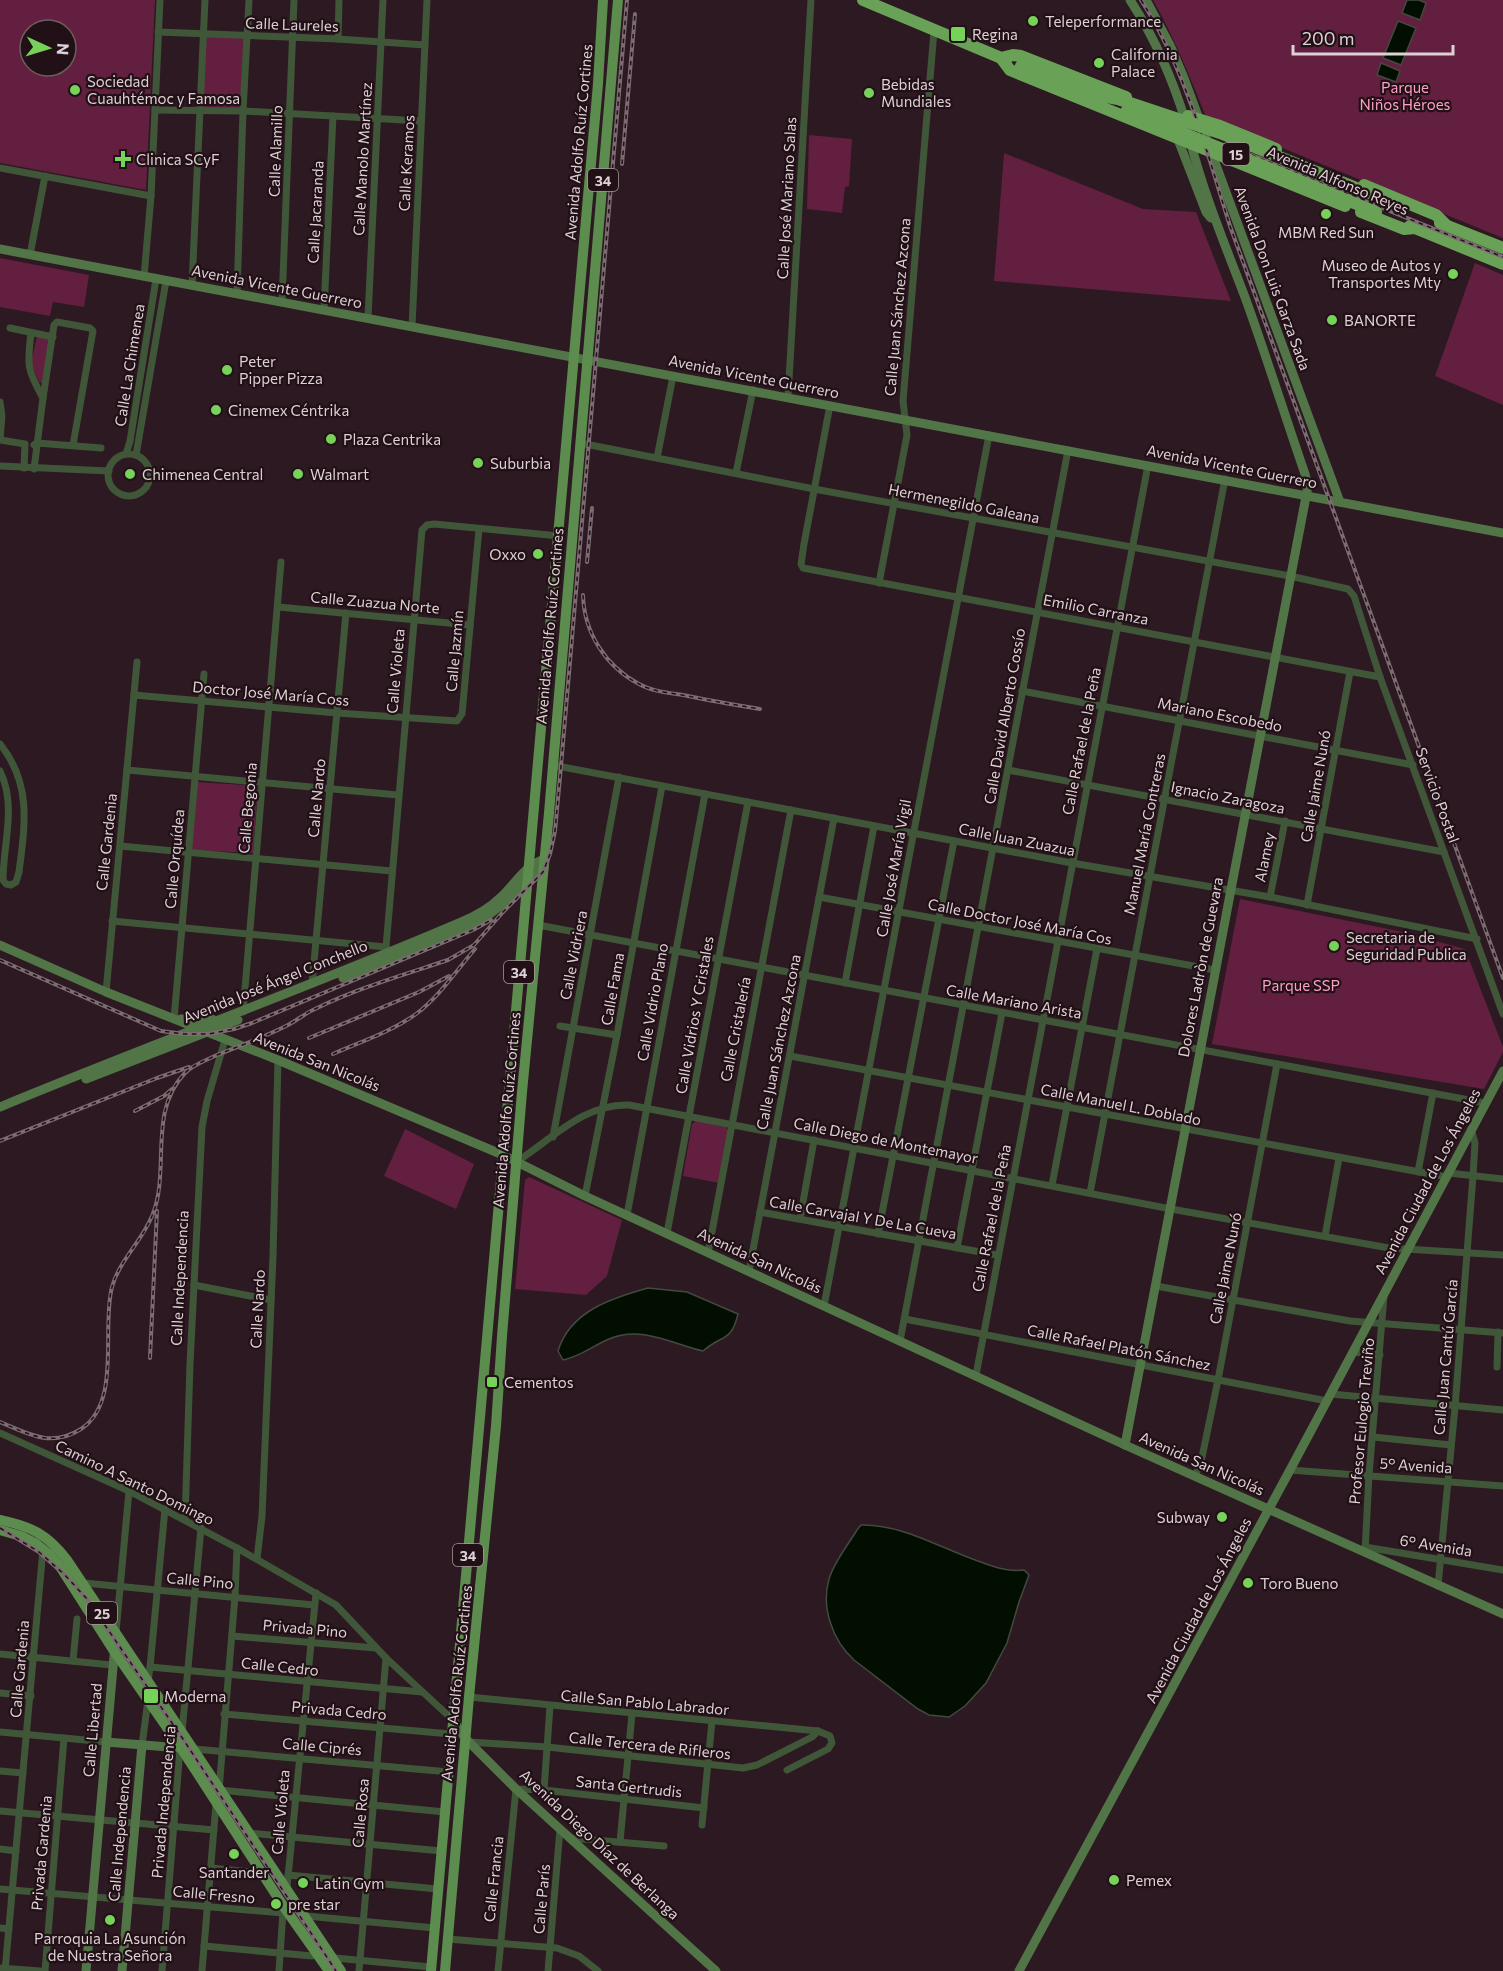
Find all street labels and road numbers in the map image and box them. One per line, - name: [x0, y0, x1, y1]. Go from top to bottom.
- street label: Calle Laureles: [245, 13, 339, 35]
- street label: Avenida Adolfo Ruíz Cortines: [560, 43, 596, 241]
- street label: Calle Manolo Martínez: [349, 82, 375, 236]
- street label: Calle Alamillo: [264, 105, 286, 197]
- street label: Calle Keramos: [394, 114, 418, 212]
- street label: Calle José Mariano Salas: [773, 116, 799, 280]
- street label: Avenida Alfonso Reyes: [1264, 142, 1412, 218]
- road number: 15: [1222, 143, 1250, 165]
- street label: Calle Jacaranda: [303, 160, 327, 264]
- road number: 34: [588, 169, 618, 191]
- street label: Avenida Don Luis Garza Sada: [1231, 183, 1315, 373]
- street label: Calle Juan Sánchez Azcona: [880, 217, 914, 397]
- street label: Avenida Vicente Guerrero: [190, 261, 364, 311]
- street label: Calle La Chimenea: [110, 302, 148, 428]
- street label: Avenida Vicente Guerrero: [667, 351, 841, 401]
- street label: Avenida Vicente Guerrero: [1145, 441, 1319, 491]
- street label: Hermenegildo Galeana: [887, 479, 1041, 527]
- street label: Avenida Adolfo Ruíz Cortines: [531, 527, 567, 725]
- street label: Calle Zuazua Norte: [310, 587, 440, 617]
- street label: Emilio Carranza: [1042, 590, 1150, 628]
- street label: Calle Jazmín: [441, 610, 467, 692]
- street label: Calle David Alberto Cossío: [980, 626, 1028, 806]
- street label: Calle Violeta: [382, 628, 408, 714]
- street label: Calle Rafael de la Peña: [1058, 666, 1104, 816]
- street label: Doctor José María Coss: [192, 677, 350, 709]
- street label: Mariano Escobedo: [1156, 693, 1284, 735]
- street label: Calle Jaime Nunó: [1296, 728, 1334, 844]
- street label: Servicio Postal: [1412, 745, 1464, 845]
- street label: Manuel María Contreras: [1119, 751, 1169, 916]
- street label: Calle Nardo: [304, 758, 328, 838]
- street label: Calle Begonia: [234, 762, 260, 854]
- street label: Ignacio Zaragoza: [1169, 777, 1287, 817]
- street label: Calle Gardenia: [92, 792, 120, 892]
- street label: Calle José María Vigil: [872, 798, 914, 938]
- street label: Calle Orquídea: [161, 808, 187, 910]
- street label: Calle Juan Zuazua: [957, 819, 1077, 859]
- street label: Alamey: [1250, 830, 1278, 884]
- street label: Dolores Ladròn de Guevara: [1174, 875, 1226, 1059]
- street label: Calle Doctor José María Cos: [926, 894, 1114, 948]
- street label: Calle Vidriera: [556, 909, 590, 1001]
- street label: Avenida José Ángel Conchello: [180, 935, 370, 1026]
- street label: Calle Vidrios Y Cristales: [671, 935, 717, 1095]
- street label: Calle Vidrio Plano: [633, 941, 671, 1062]
- street label: Calle Fama: [597, 951, 627, 1027]
- street label: Calle Juan Sánchez Azcona: [752, 953, 804, 1131]
- road number: 34: [504, 961, 534, 983]
- street label: Calle Cristalería: [716, 975, 754, 1083]
- street label: Calle Mariano Arista: [945, 980, 1083, 1022]
- street label: Avenida Adolfo Ruíz Cortines: [488, 1011, 524, 1209]
- street label: Avenida San Nicolás: [251, 1027, 383, 1095]
- street label: Calle Manuel L. Doblado: [1039, 1080, 1203, 1128]
- street label: Avenida Ciudad de Los Ángeles: [1369, 1085, 1484, 1277]
- street label: Calle Diego de Montemayor: [792, 1113, 980, 1167]
- street label: Calle Rafael de la Peña: [968, 1143, 1014, 1293]
- street label: Calle Carvajal Y De La Cueva: [768, 1192, 958, 1242]
- street label: Calle Independencia: [166, 1210, 192, 1346]
- street label: Calle Jaime Nunó: [1205, 1210, 1245, 1326]
- street label: Avenida San Nicolás: [695, 1223, 825, 1297]
- street label: Calle Nardo: [246, 1269, 268, 1349]
- street label: Calle Juan Cantú García: [1429, 1278, 1461, 1436]
- street label: Calle Rafael Platón Sánchez: [1026, 1320, 1212, 1374]
- street label: Profesor Eulogio Treviño: [1345, 1337, 1377, 1505]
- street label: Avenida San Nicolás: [1137, 1427, 1267, 1499]
- street label: Camino A Santo Domingo: [53, 1436, 217, 1528]
- street label: 5° Avenida: [1379, 1453, 1453, 1477]
- street label: Avenida Ciudad de Los Ángeles: [1140, 1514, 1255, 1706]
- street label: 6° Avenida: [1398, 1530, 1474, 1560]
- road number: 34: [453, 1544, 483, 1566]
- street label: Calle Pino: [166, 1568, 234, 1592]
- street label: Avenida Adolfo Ruíz Cortines: [437, 1584, 475, 1782]
- road number: 25: [87, 1602, 117, 1624]
- street label: Privada Pino: [262, 1615, 348, 1641]
- street label: Calle Gardenia: [6, 1619, 32, 1719]
- street label: Calle Cedro: [240, 1653, 320, 1679]
- street label: Calle Libertad: [79, 1682, 105, 1778]
- street label: Calle San Pablo Labrador: [560, 1686, 730, 1718]
- street label: Privada Cedro: [291, 1697, 387, 1723]
- street label: Privada Independencia: [147, 1725, 179, 1879]
- street label: Calle Tercera de Rifleros: [568, 1728, 732, 1762]
- street label: Calle Ciprés: [281, 1734, 363, 1758]
- street label: Avenida Diego Díaz de Berlanga: [516, 1765, 684, 1923]
- street label: Calle Independencia: [104, 1766, 134, 1902]
- street label: Calle Violeta: [267, 1769, 293, 1855]
- street label: Santa Gertrudis: [575, 1771, 683, 1801]
- street label: Calle Rosa: [348, 1778, 372, 1848]
- street label: Privada Gardenia: [27, 1795, 55, 1911]
- street label: Calle Francia: [480, 1835, 506, 1923]
- street label: Calle París: [529, 1863, 553, 1935]
- street label: Calle Fresno: [172, 1881, 256, 1907]

